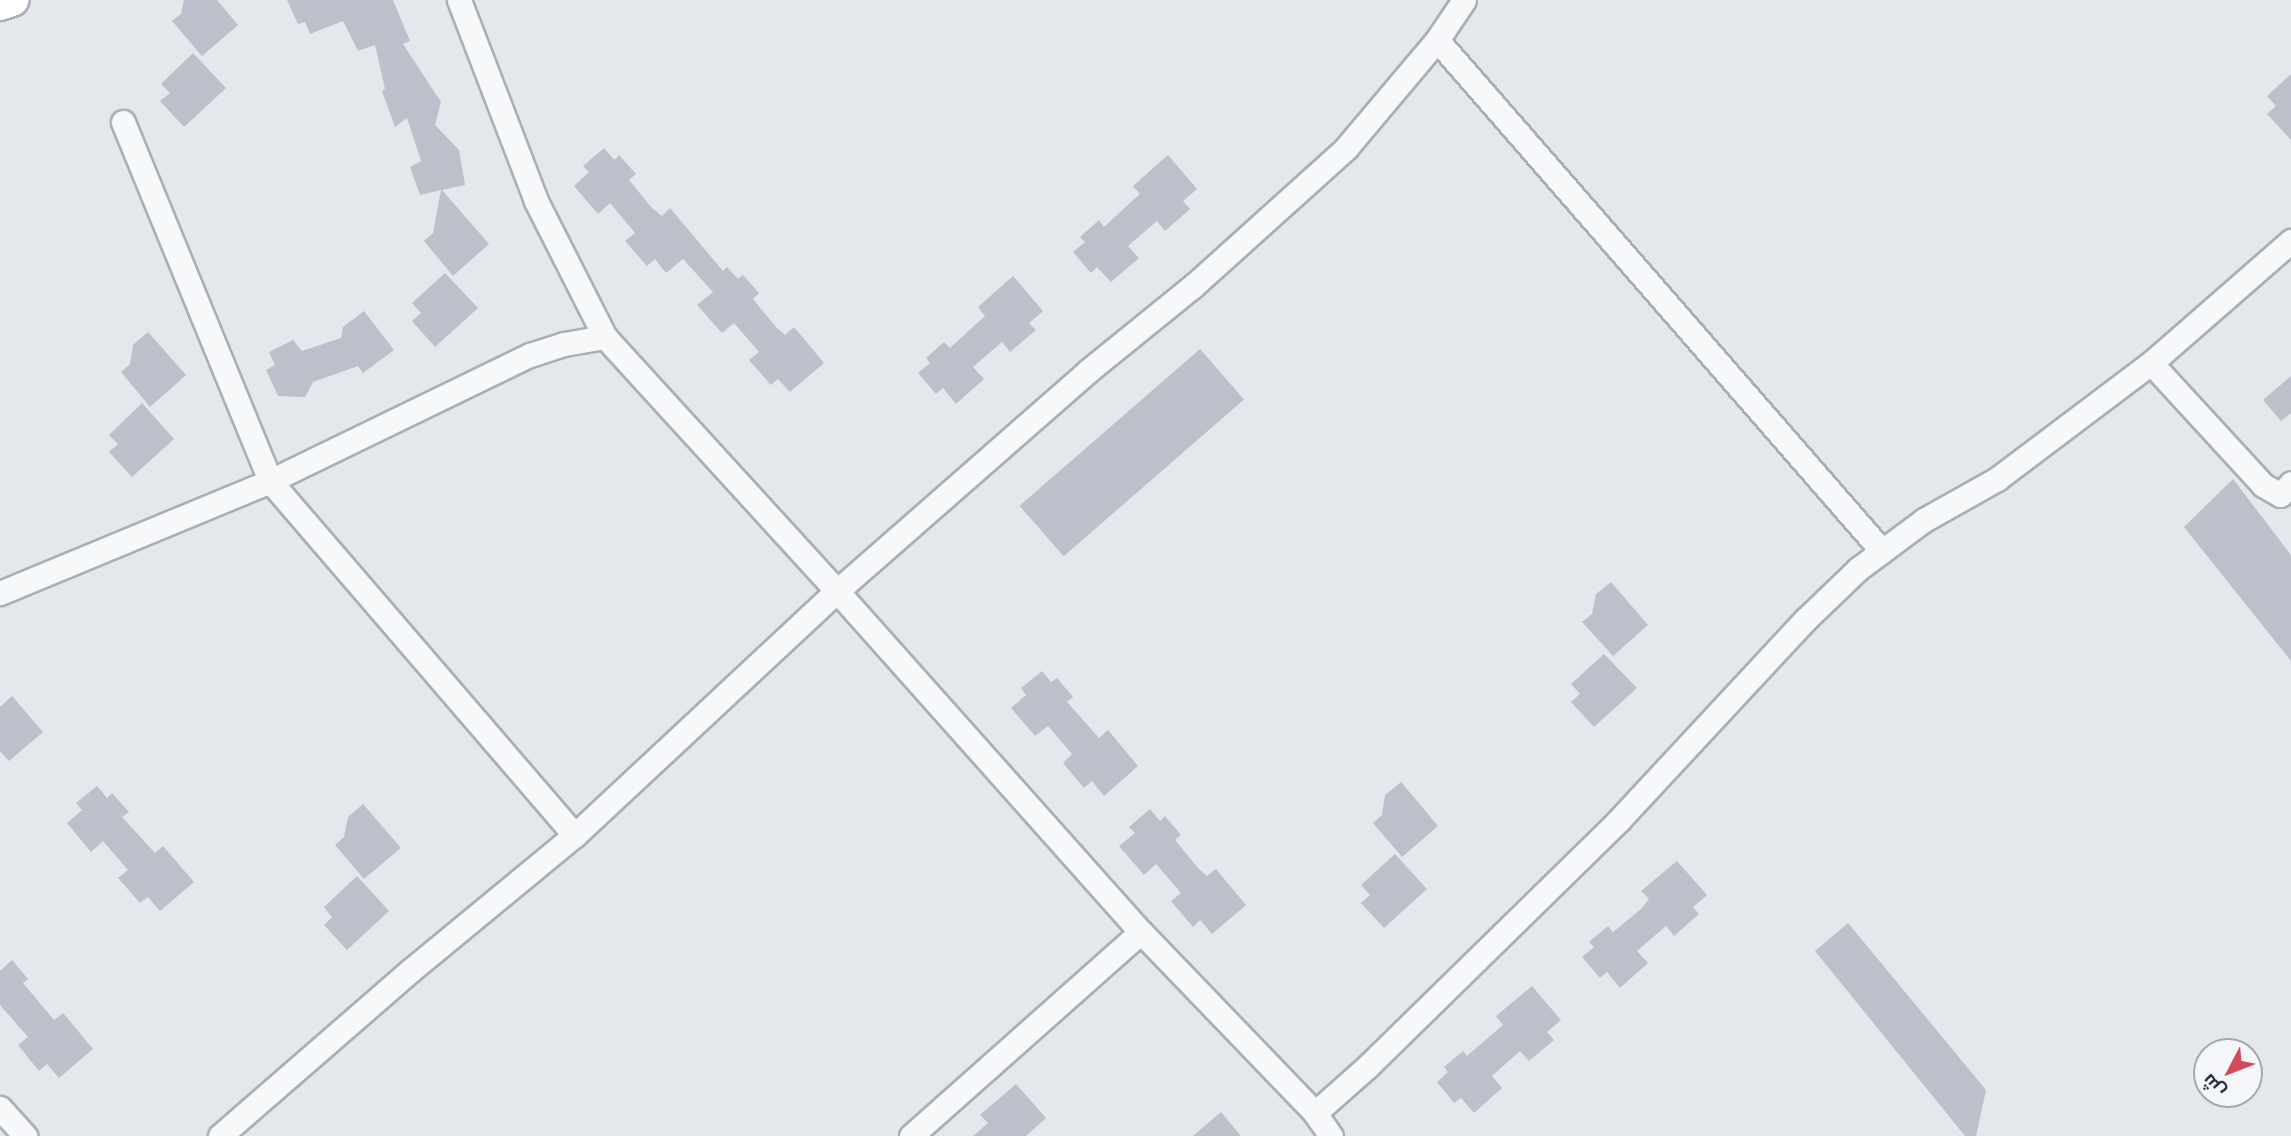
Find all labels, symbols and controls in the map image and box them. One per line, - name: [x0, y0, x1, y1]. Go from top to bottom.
- north arrow: [2193, 1038, 2263, 1108]
- text: ش: [2195, 1068, 2232, 1104]

